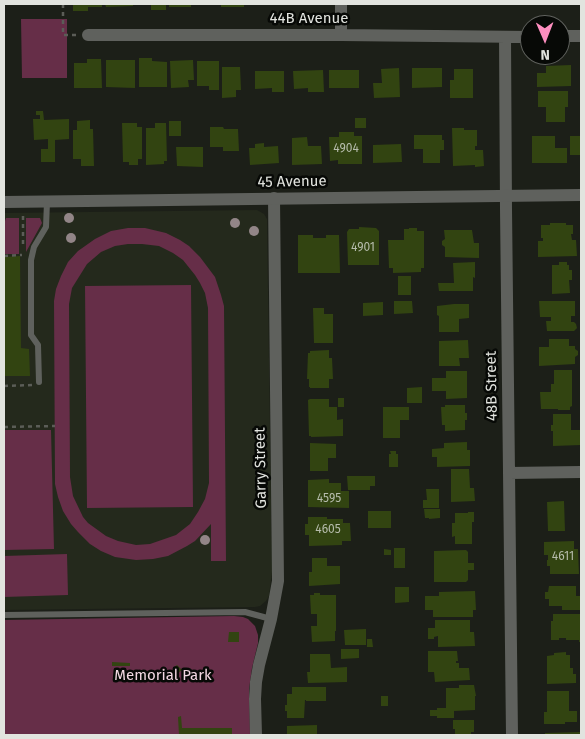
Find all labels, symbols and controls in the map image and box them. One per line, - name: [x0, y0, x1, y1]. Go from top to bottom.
- street label: 44B Avenue: [270, 10, 348, 28]
- north arrow: [520, 15, 570, 65]
- text: N: [540, 46, 550, 63]
- house number: 4904: [333, 142, 359, 156]
- street label: 45 Avenue: [257, 172, 327, 192]
- house number: 4901: [351, 241, 375, 255]
- street label: 48B Street: [482, 351, 502, 421]
- street label: Garry Street: [251, 427, 271, 509]
- house number: 4595: [317, 492, 341, 506]
- house number: 4605: [315, 523, 341, 537]
- house number: 4611: [552, 550, 574, 564]
- park label: Memorial Park: [114, 667, 212, 685]

